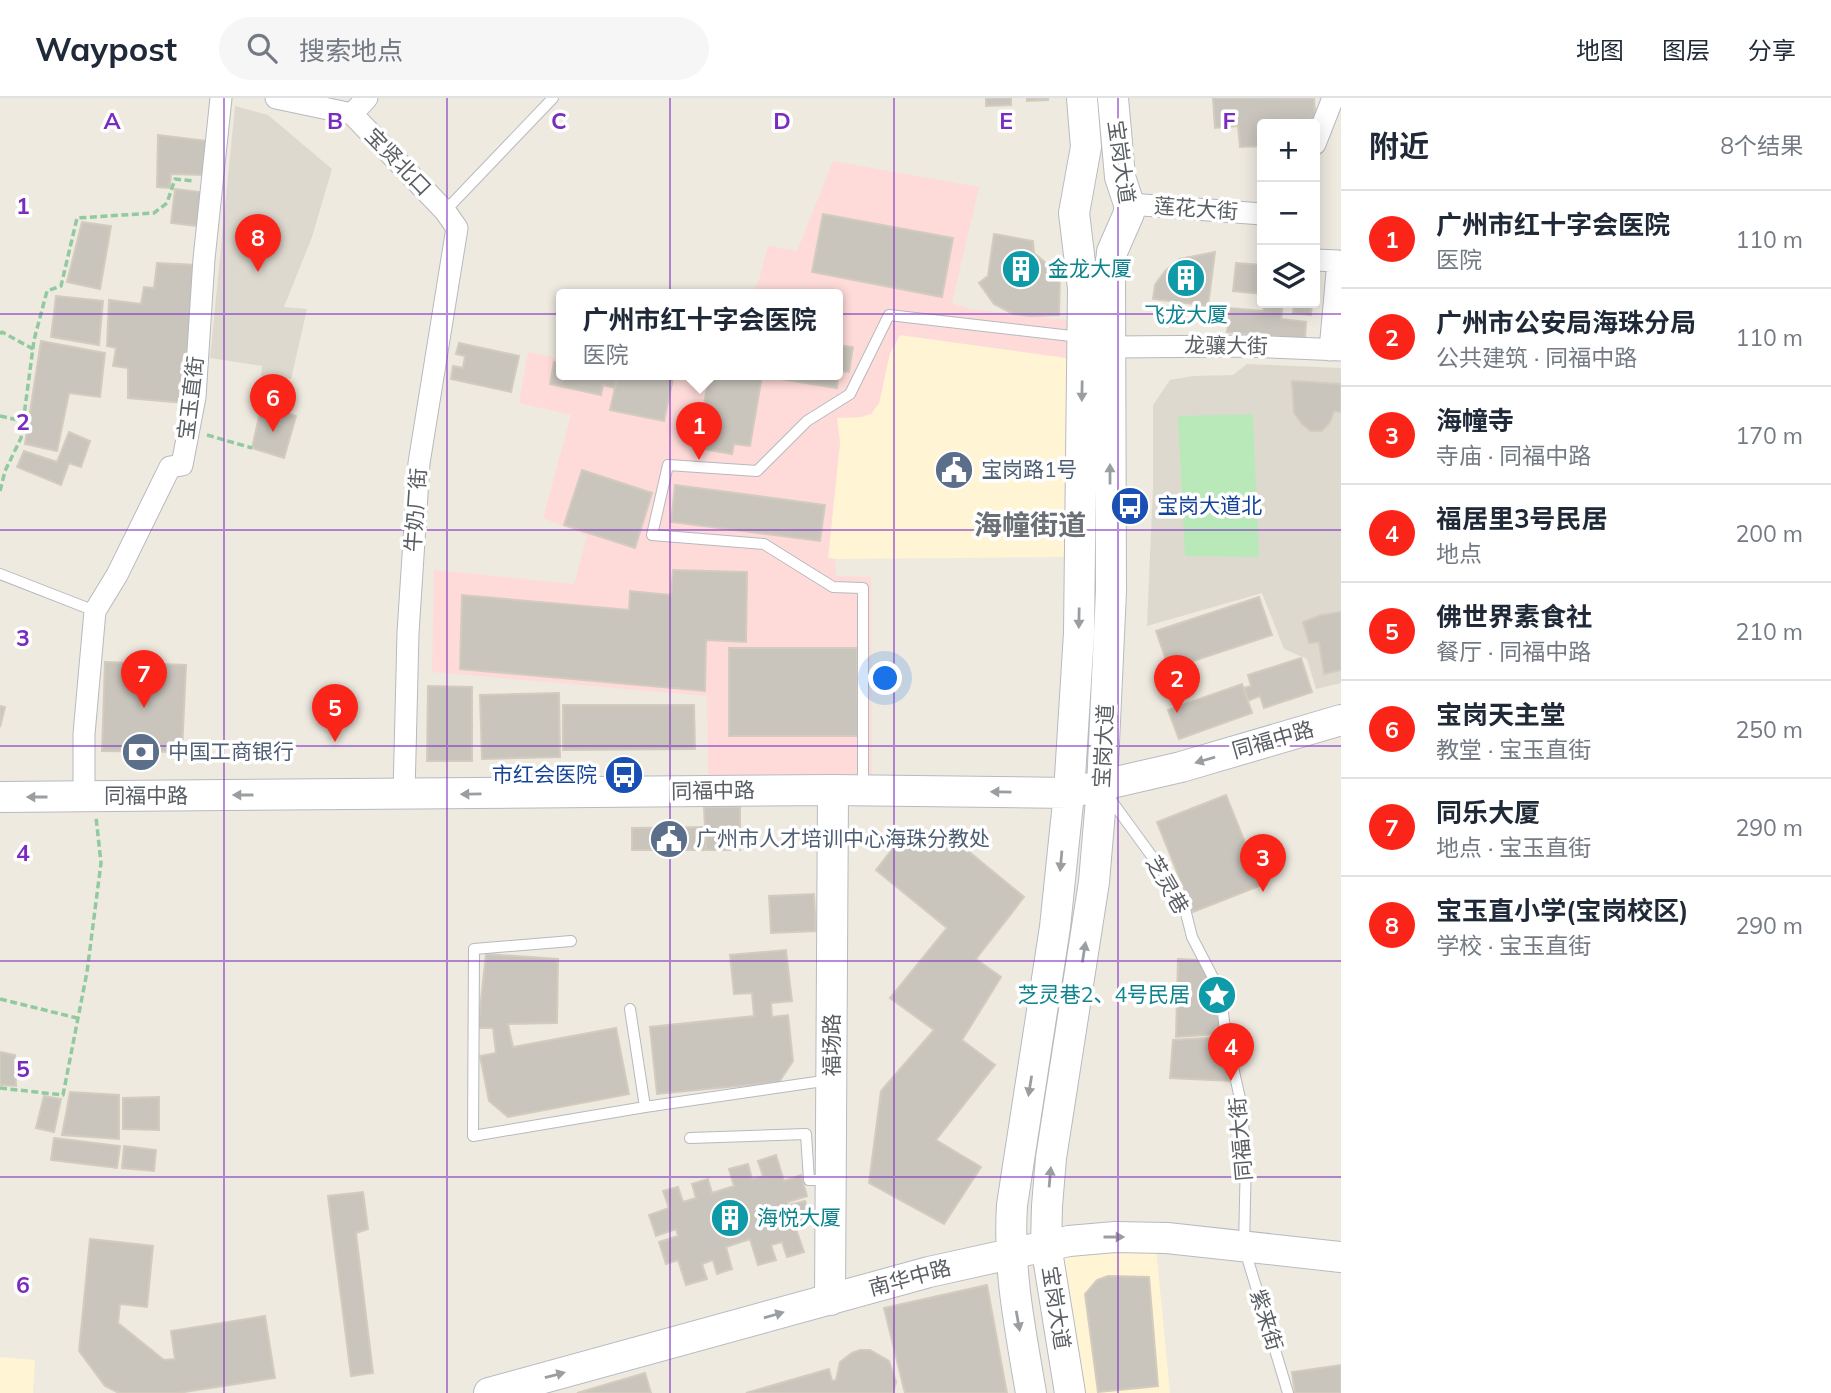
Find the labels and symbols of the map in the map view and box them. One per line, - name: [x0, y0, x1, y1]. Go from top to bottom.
- text: A: [103, 106, 121, 135]
- text: B: [327, 106, 343, 135]
- text: C: [551, 106, 567, 135]
- text: D: [773, 106, 791, 135]
- text: E: [999, 106, 1013, 135]
- text: F: [1222, 106, 1236, 135]
- street label: 宝岗大道: [1103, 118, 1141, 205]
- street label: 宝贤北口: [360, 122, 437, 201]
- text: 1: [16, 191, 30, 220]
- street label: 莲花大街: [1153, 192, 1239, 224]
- pin: 8: [235, 214, 281, 272]
- building icon: 金龙大厦: [1000, 248, 1042, 290]
- place label: 金龙大厦: [1048, 255, 1132, 281]
- building icon: 飞龙大厦: [1165, 257, 1207, 299]
- place label: 飞龙大厦: [1144, 301, 1228, 327]
- street label: 龙骧大街: [1184, 331, 1268, 359]
- street label: 宝玉直街: [172, 355, 208, 441]
- pin: 6: [250, 374, 296, 432]
- one-way arrow: [1077, 380, 1088, 402]
- pin: 1: [676, 402, 722, 460]
- text: 2: [16, 407, 30, 436]
- public building icon: 宝岗路1号: [933, 449, 975, 491]
- place label: 宝岗路1号: [981, 456, 1078, 482]
- one-way arrow: [1104, 463, 1116, 485]
- street label: 牛奶厂街: [399, 467, 431, 553]
- bus stop icon: 宝岗大道北: [1109, 485, 1151, 527]
- place label: 宝岗大道北: [1157, 492, 1262, 518]
- district label: 海幢街道: [974, 507, 1086, 542]
- one-way arrow: [1073, 607, 1085, 629]
- text: 3: [16, 623, 30, 652]
- pin: 7: [121, 650, 167, 708]
- pin: 2: [1154, 655, 1200, 713]
- your location: [868, 661, 902, 695]
- pin: 5: [312, 684, 358, 742]
- street label: 宝岗大道: [1088, 703, 1118, 789]
- street label: 同福中路: [1229, 715, 1317, 763]
- bank icon: 中国工商银行: [120, 731, 162, 773]
- place label: 中国工商银行: [168, 738, 294, 764]
- bus stop icon: 市红会医院: [603, 754, 645, 796]
- one-way arrow: [1194, 755, 1215, 765]
- place label: 市红会医院: [492, 761, 597, 787]
- street label: 同福中路: [671, 776, 755, 804]
- street label: 同福中路: [104, 782, 188, 808]
- one-way arrow: [990, 786, 1012, 798]
- one-way arrow: [460, 788, 482, 800]
- one-way arrow: [232, 789, 254, 801]
- one-way arrow: [26, 791, 48, 802]
- public building icon: 广州市人才培训中心海珠分教处: [648, 818, 690, 860]
- place label: 广州市人才培训中心海珠分教处: [696, 825, 990, 851]
- pin: 3: [1240, 834, 1286, 892]
- text: 4: [16, 838, 30, 867]
- one-way arrow: [1056, 850, 1067, 872]
- street label: 芝灵巷: [1141, 851, 1195, 918]
- one-way arrow: [1079, 941, 1090, 963]
- place icon: 芝灵巷2、4号民居: [1196, 974, 1238, 1016]
- place label: 芝灵巷2、4号民居: [1018, 981, 1190, 1007]
- street label: 福场路: [818, 1014, 844, 1077]
- pin: 4: [1208, 1023, 1254, 1081]
- text: 5: [16, 1054, 30, 1083]
- one-way arrow: [1024, 1076, 1035, 1098]
- street label: 同福大街: [1223, 1096, 1257, 1182]
- one-way arrow: [1045, 1166, 1056, 1188]
- building icon: 海悦大厦: [709, 1197, 751, 1239]
- place label: 海悦大厦: [757, 1204, 841, 1230]
- one-way arrow: [1103, 1231, 1125, 1243]
- street label: 南华中路: [866, 1254, 954, 1300]
- street label: 宝岗大道: [1038, 1264, 1076, 1351]
- text: 6: [16, 1270, 30, 1299]
- street label: 紫来街: [1245, 1286, 1289, 1354]
- one-way arrow: [763, 1309, 785, 1320]
- one-way arrow: [1013, 1310, 1024, 1332]
- one-way arrow: [545, 1370, 566, 1380]

